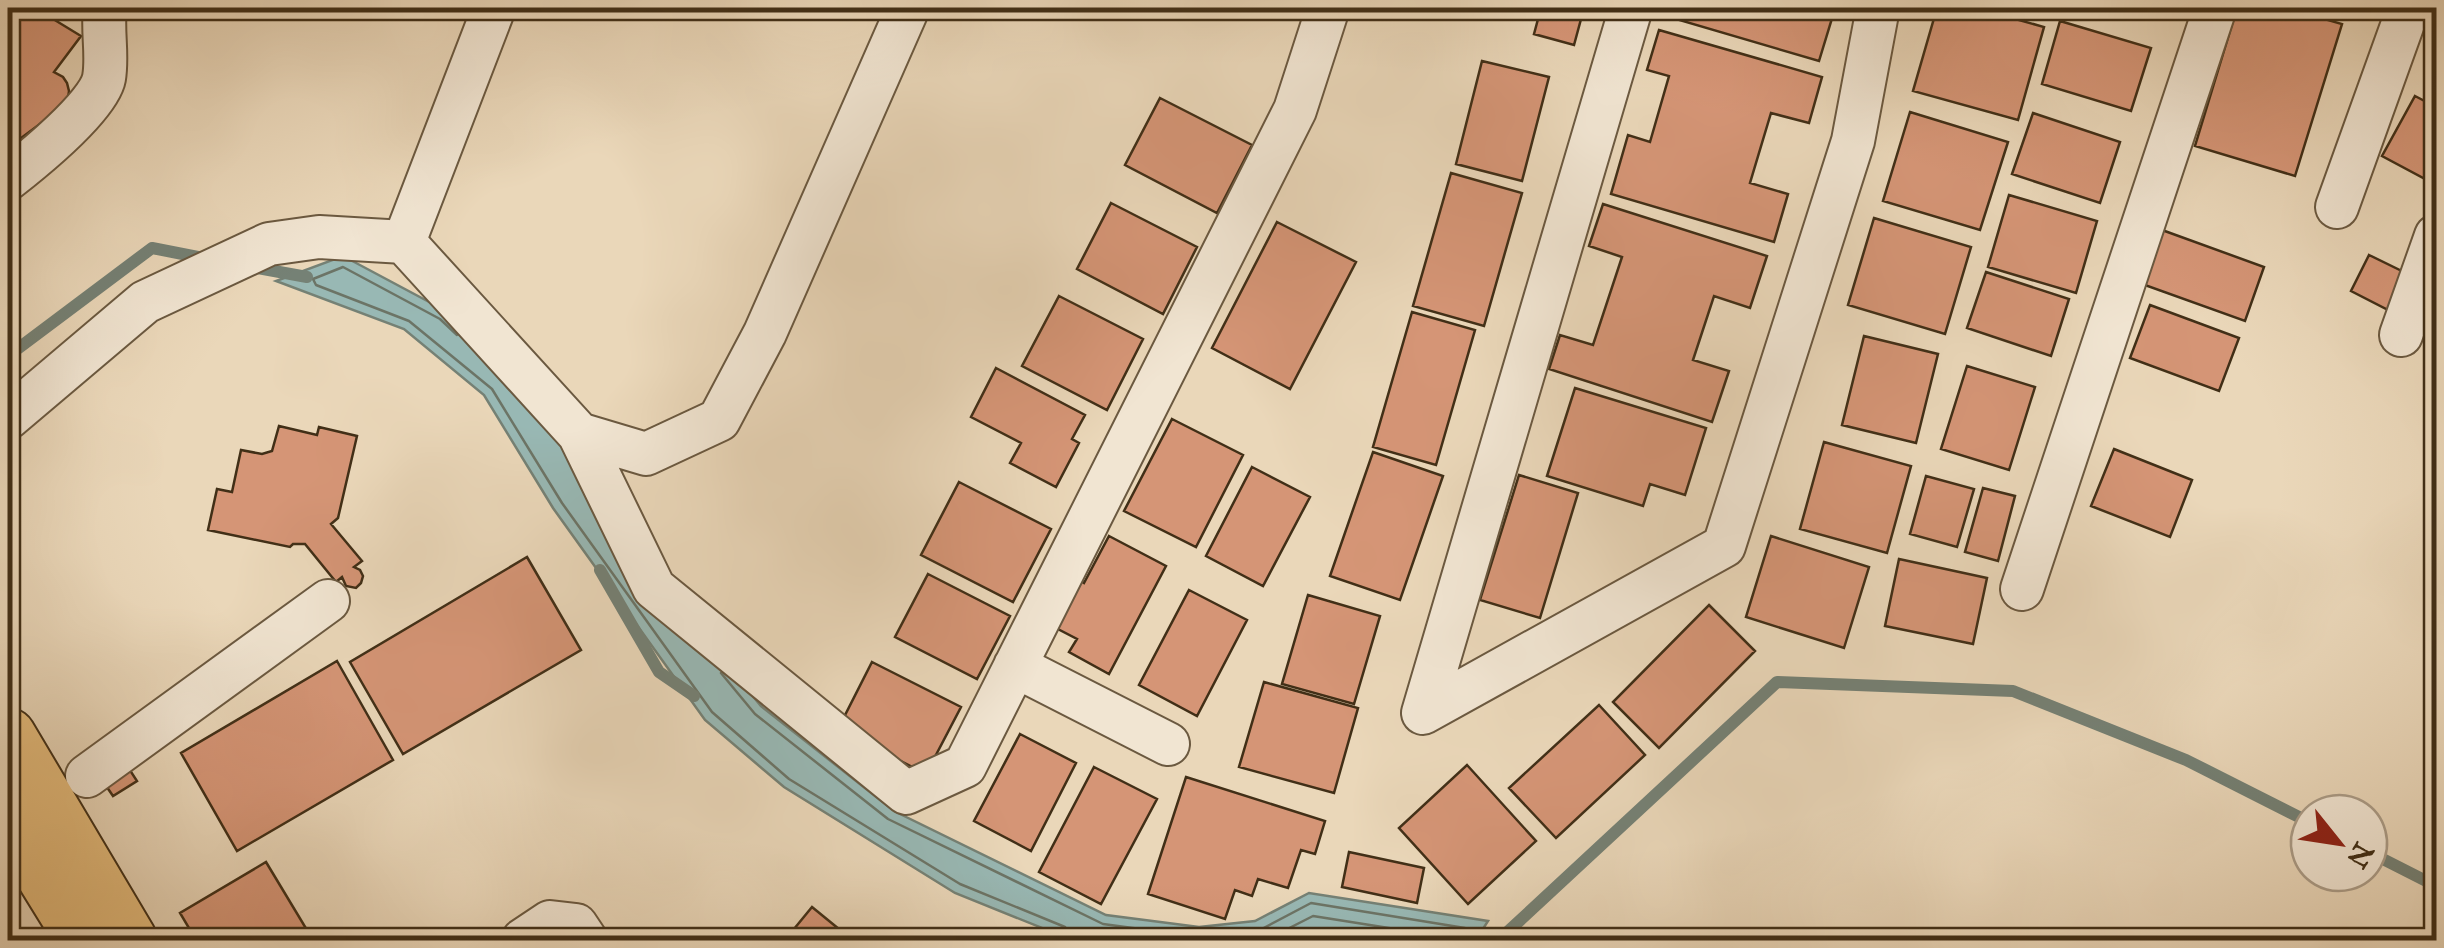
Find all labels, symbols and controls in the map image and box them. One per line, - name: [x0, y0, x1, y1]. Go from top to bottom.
- north arrow: [2289, 793, 2389, 893]
- text: N: [2339, 836, 2381, 875]

